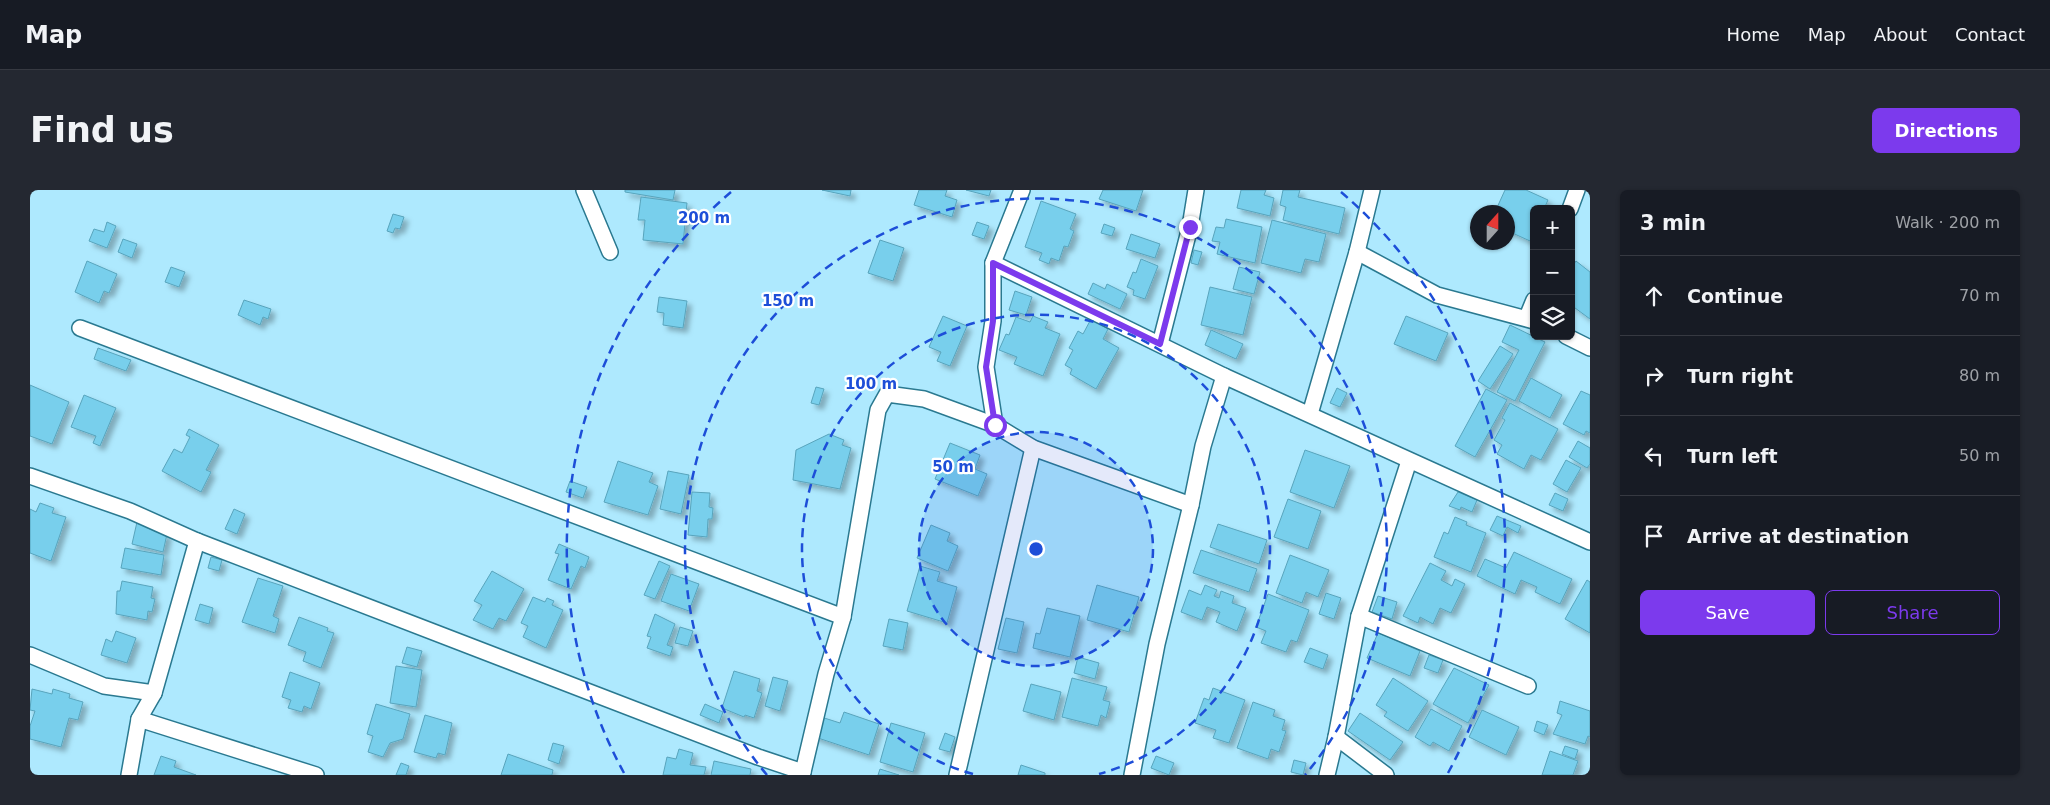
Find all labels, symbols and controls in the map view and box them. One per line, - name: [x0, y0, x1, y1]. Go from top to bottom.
- text: Map: [25, 21, 82, 49]
- text: Home: [1727, 24, 1780, 45]
- text: Map: [1808, 24, 1846, 45]
- text: About: [1874, 24, 1927, 45]
- text: Contact: [1955, 24, 2025, 45]
- button: Directions: [1872, 108, 2020, 153]
- text: Find us: [30, 110, 174, 150]
- north arrow: [1470, 205, 1515, 250]
- map controls: [1530, 205, 1575, 340]
- button: +: [1530, 205, 1575, 250]
- text: 200 m: [678, 209, 730, 227]
- text: 3 min: [1640, 211, 1706, 235]
- text: Walk · 200 m: [1895, 213, 2000, 232]
- route end: [1179, 216, 1202, 239]
- button: −: [1530, 250, 1575, 295]
- icon: ahead: [1640, 282, 1668, 310]
- text: Continue: [1687, 285, 1783, 307]
- text: 70 m: [1959, 286, 2000, 305]
- text: 150 m: [762, 292, 814, 310]
- button: layers: [1530, 295, 1575, 340]
- icon: right: [1640, 362, 1668, 390]
- text: Turn right: [1687, 365, 1793, 387]
- text: 80 m: [1959, 366, 2000, 385]
- text: 100 m: [845, 375, 897, 393]
- route start: [984, 414, 1007, 437]
- icon: left: [1640, 442, 1668, 470]
- text: Turn left: [1687, 445, 1778, 467]
- text: 50 m: [1959, 446, 2000, 465]
- text: 50 m: [932, 458, 974, 476]
- icon: arrive: [1640, 522, 1668, 550]
- text: Arrive at destination: [1687, 525, 1909, 547]
- centre of rings: [1027, 540, 1045, 558]
- button: Save: [1640, 590, 1815, 635]
- button: Share: [1825, 590, 2000, 635]

